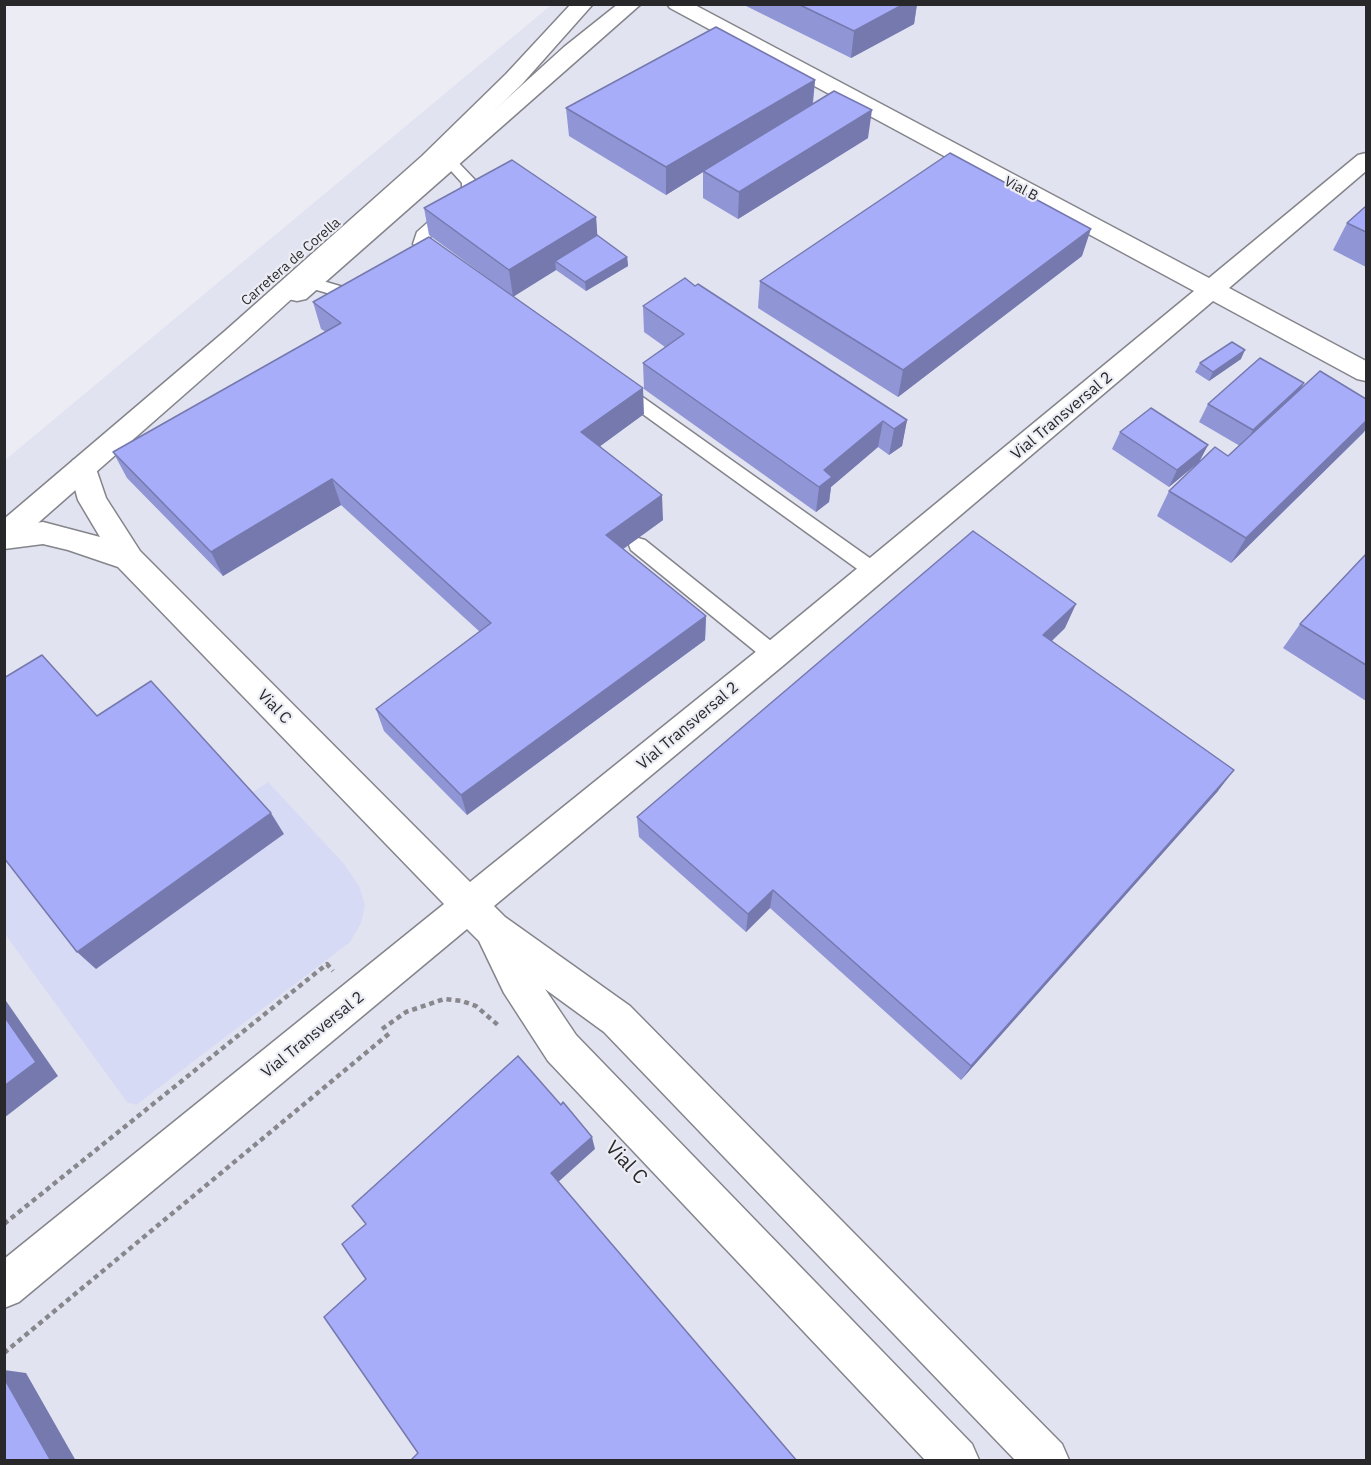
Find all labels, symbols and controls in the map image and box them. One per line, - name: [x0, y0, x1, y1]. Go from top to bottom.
- street label: Vial B: [1001, 173, 1041, 205]
- street label: Carretera de Corella: [238, 214, 344, 310]
- street label: Vial Transversal 2: [1007, 368, 1117, 464]
- street label: Vial Transversal 2: [633, 678, 743, 774]
- street label: Vial C: [253, 686, 295, 728]
- street label: Vial Transversal 2: [258, 988, 368, 1082]
- street label: Vial C: [600, 1136, 652, 1190]

